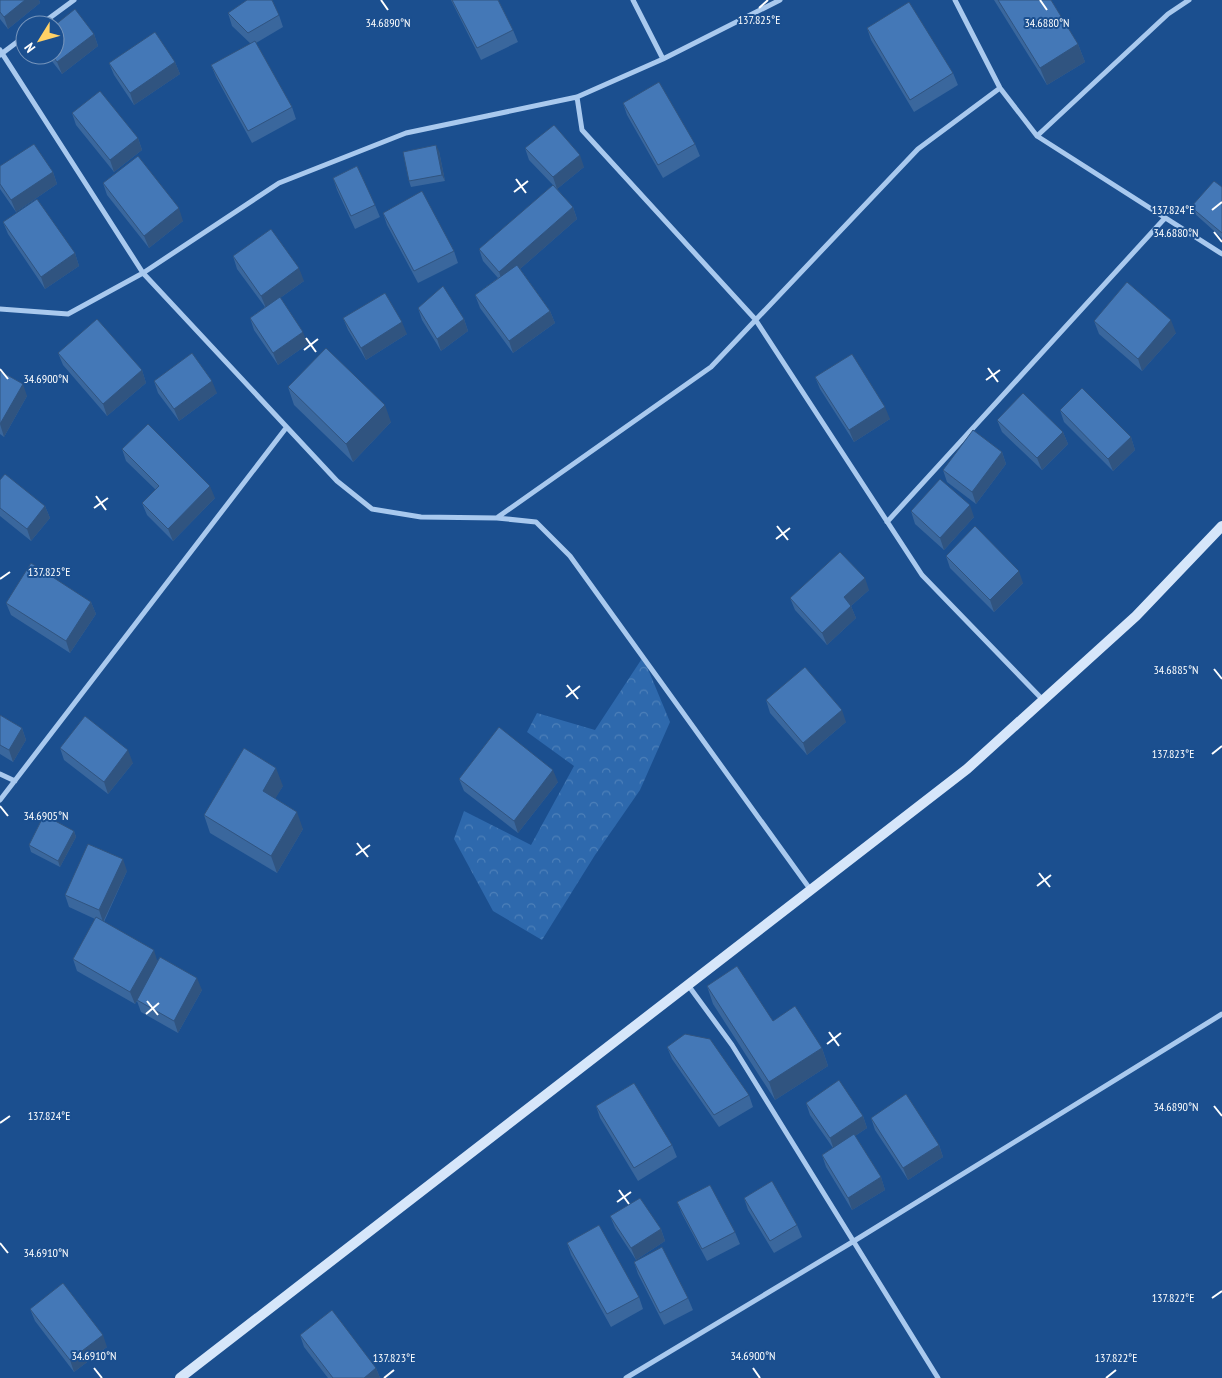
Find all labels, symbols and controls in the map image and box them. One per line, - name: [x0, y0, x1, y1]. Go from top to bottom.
- text: 137.825°E: [738, 12, 780, 27]
- north arrow: [15, 15, 65, 65]
- text: 34.6890°N: [365, 15, 411, 30]
- text: 34.6880°N: [1024, 15, 1070, 30]
- text: N: [20, 39, 39, 56]
- text: 137.824°E: [1152, 202, 1194, 217]
- text: 34.6880°N: [1153, 225, 1199, 240]
- text: 34.6900°N: [23, 371, 69, 386]
- text: 137.825°E: [28, 564, 70, 579]
- text: 34.6885°N: [1153, 662, 1199, 677]
- text: 137.823°E: [1152, 746, 1194, 761]
- text: 34.6905°N: [23, 808, 69, 823]
- text: 34.6890°N: [1153, 1099, 1199, 1114]
- text: 137.824°E: [28, 1108, 70, 1123]
- text: 34.6910°N: [23, 1245, 69, 1260]
- text: 137.822°E: [1152, 1290, 1194, 1305]
- text: 34.6910°N: [71, 1348, 117, 1363]
- text: 34.6900°N: [730, 1348, 776, 1363]
- text: 137.823°E: [373, 1350, 415, 1365]
- text: 137.822°E: [1095, 1350, 1137, 1365]

